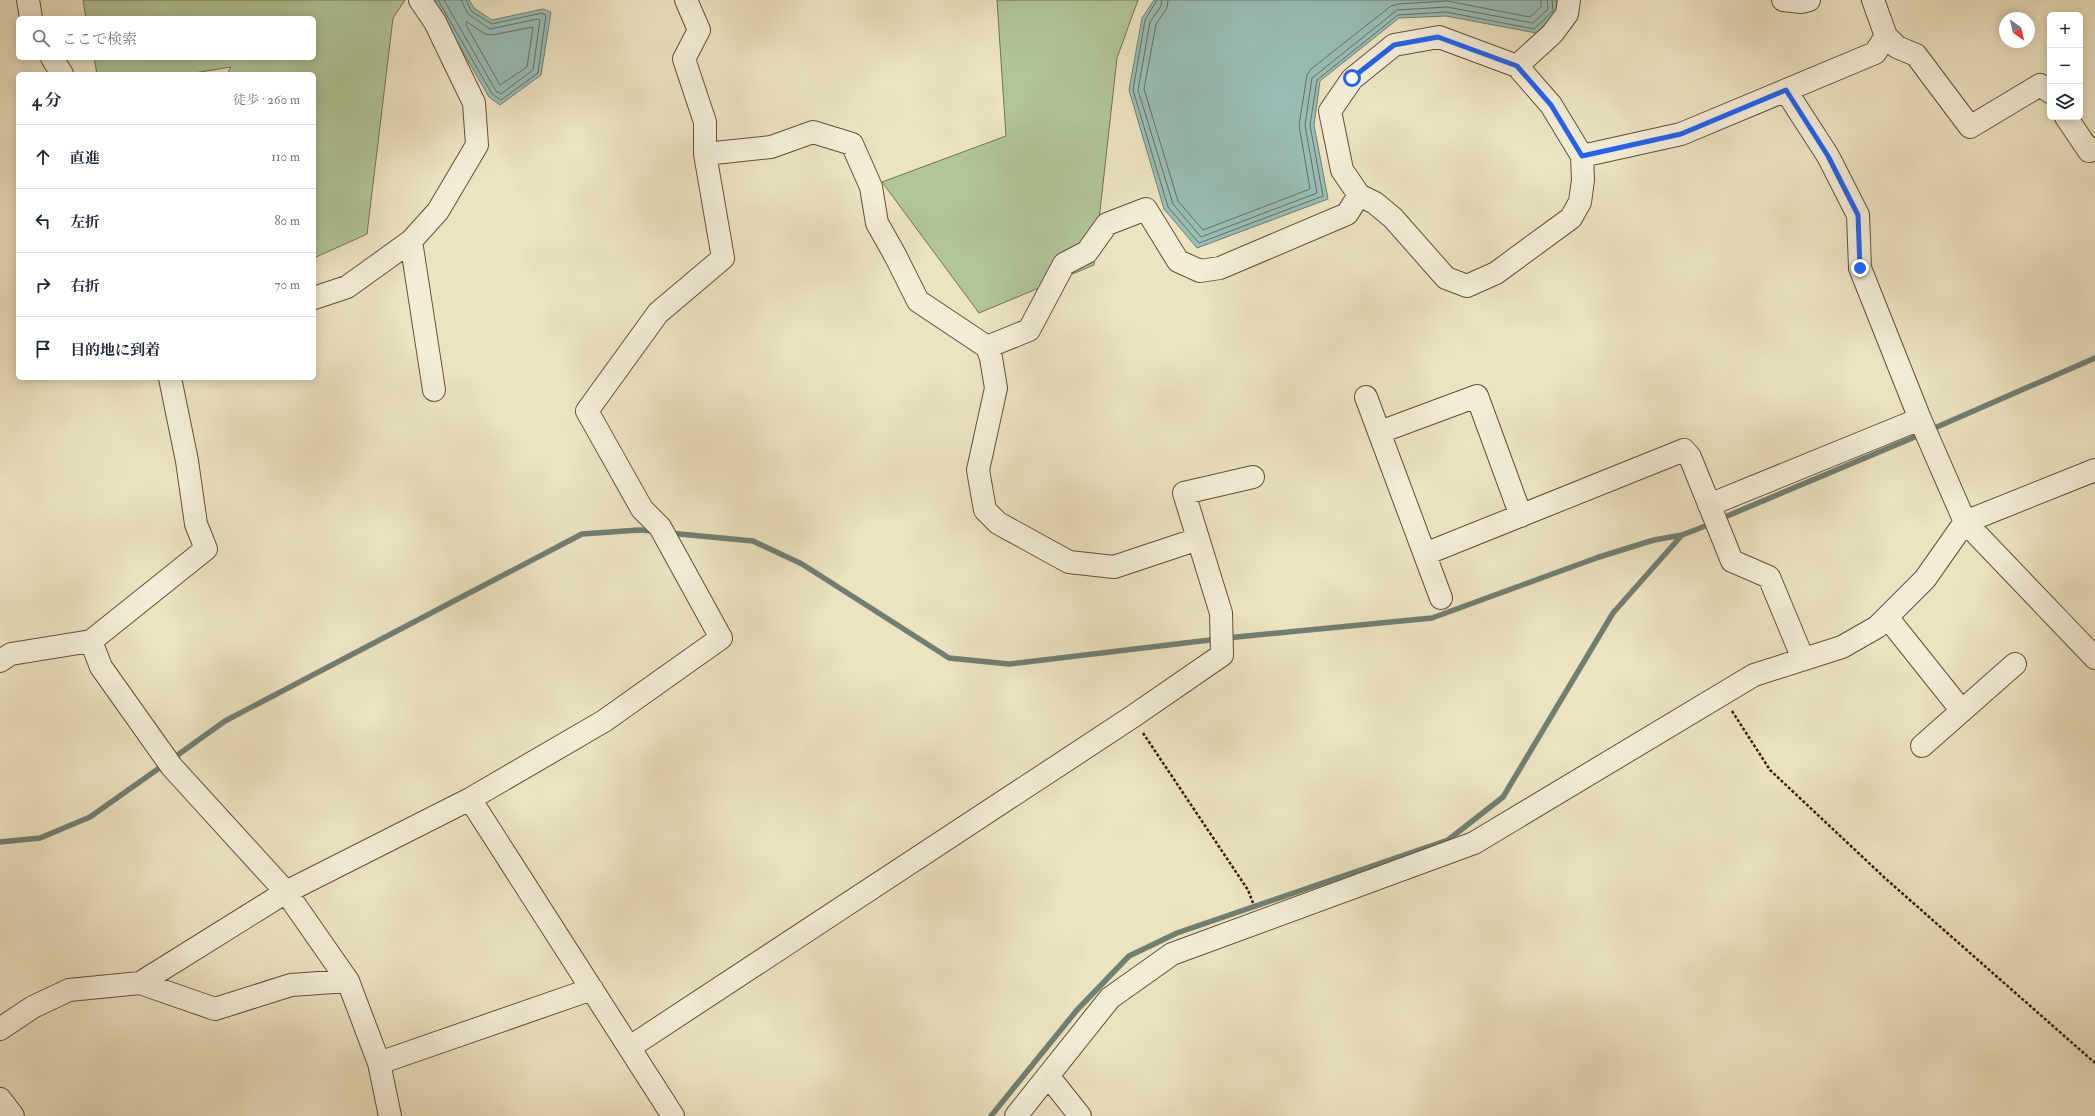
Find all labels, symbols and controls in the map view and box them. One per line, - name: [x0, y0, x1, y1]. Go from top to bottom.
- north arrow: [1999, 12, 2035, 48]
- map controls: [2047, 12, 2083, 120]
- button: +: [2047, 12, 2083, 48]
- search box: [16, 16, 316, 60]
- icon: search: [30, 27, 52, 49]
- text: ここで検索: [62, 30, 137, 49]
- button: −: [2047, 48, 2083, 84]
- route start: [1343, 69, 1361, 87]
- button: layers: [2047, 84, 2083, 120]
- text: 4 分: [32, 90, 62, 111]
- text: 徒歩 · 260 m: [233, 92, 300, 108]
- icon: ahead: [32, 146, 54, 168]
- text: 直進: [70, 149, 100, 168]
- text: 110 m: [271, 149, 300, 165]
- icon: left: [32, 210, 54, 232]
- text: 左折: [70, 213, 100, 232]
- text: 80 m: [274, 213, 300, 229]
- route end: [1851, 259, 1869, 277]
- icon: right: [32, 274, 54, 296]
- text: 右折: [70, 277, 100, 296]
- text: 70 m: [275, 277, 300, 293]
- icon: arrive: [32, 338, 54, 360]
- text: 目的地に到着: [70, 341, 160, 360]

